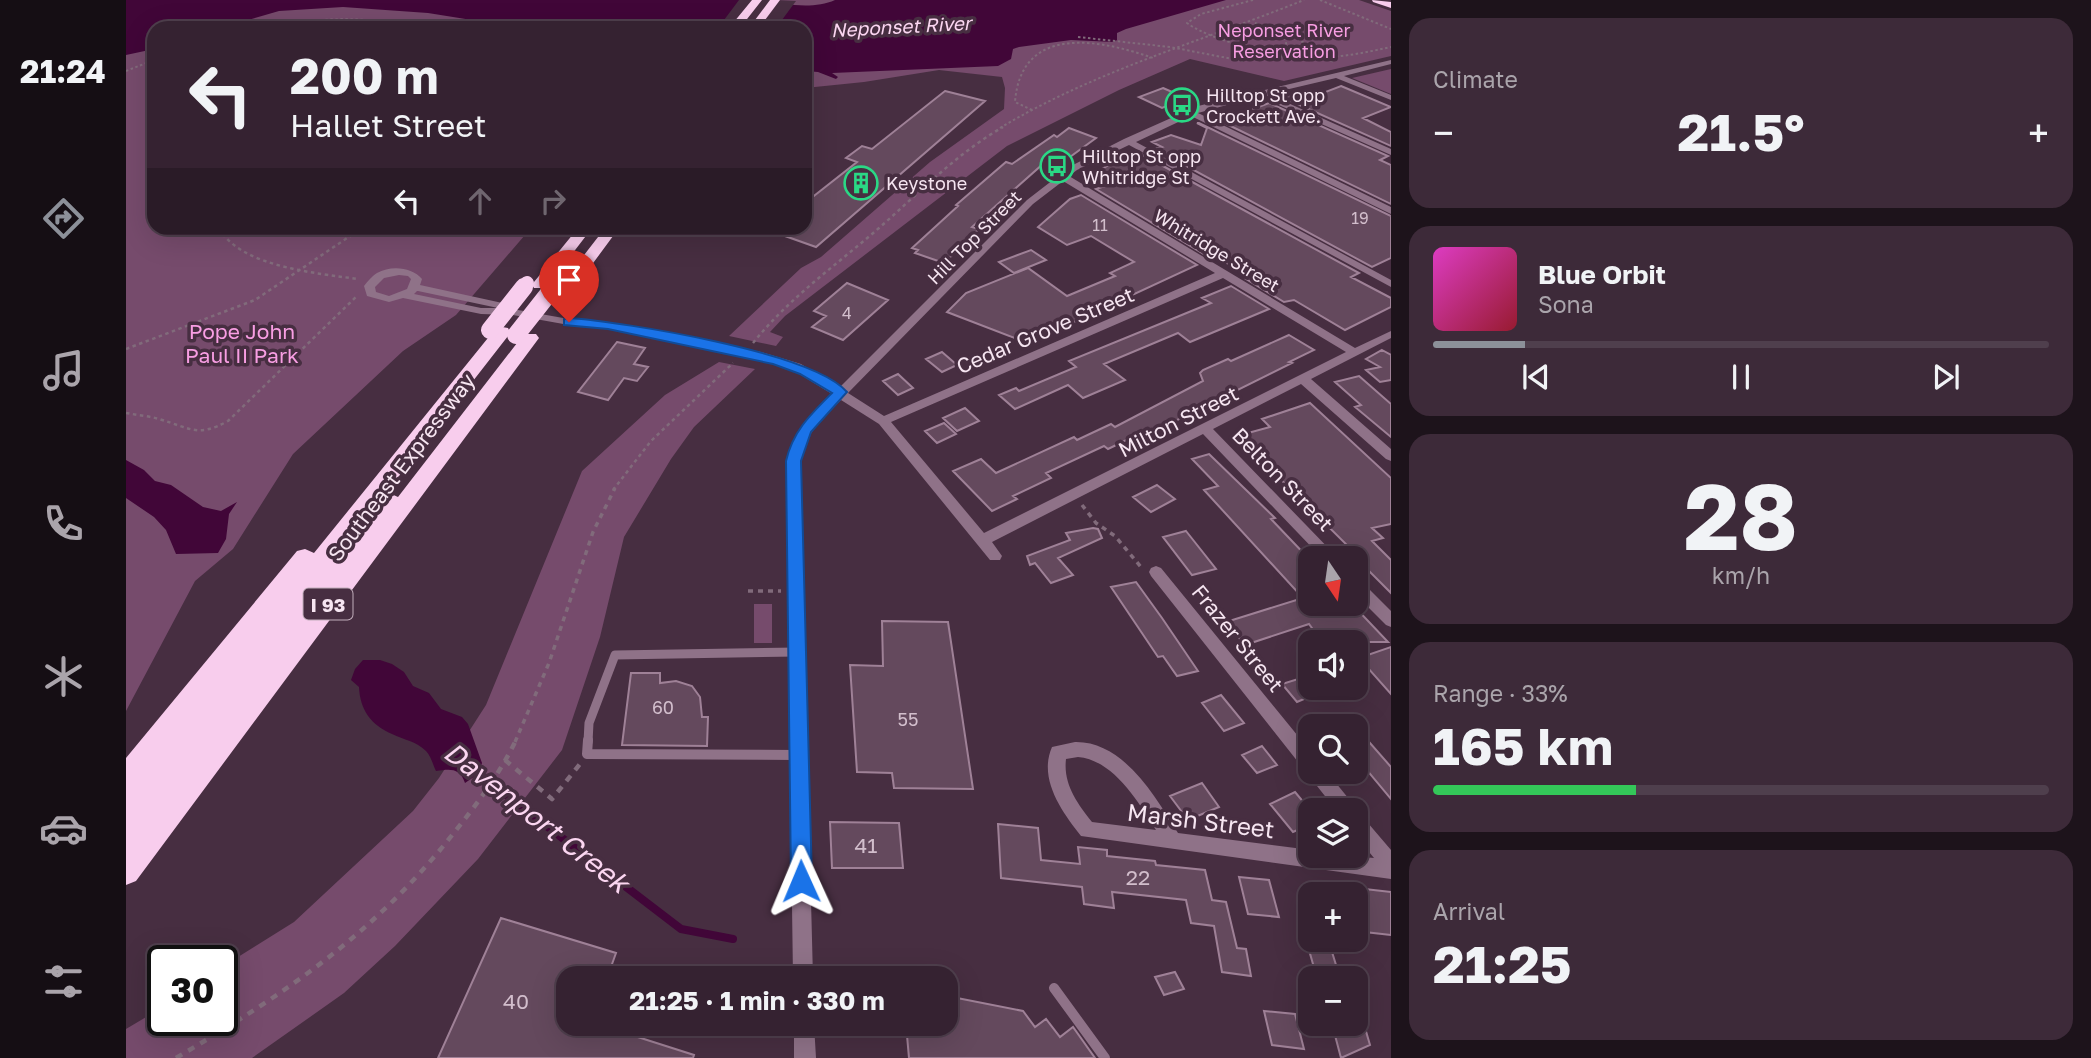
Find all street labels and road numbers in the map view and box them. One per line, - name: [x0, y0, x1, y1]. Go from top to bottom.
- street label: Hill Top Street: [922, 185, 1026, 289]
- street label: Whitridge Street: [1150, 204, 1284, 296]
- street label: Cedar Grove Street: [952, 281, 1138, 379]
- street label: Southeast Expressway: [322, 368, 480, 566]
- street label: Milton Street: [1114, 380, 1242, 462]
- street label: Belton Street: [1227, 422, 1339, 536]
- street label: Frazer Street: [1187, 579, 1289, 697]
- road number: I 93: [304, 589, 353, 620]
- street label: Marsh Street: [1126, 797, 1276, 843]

